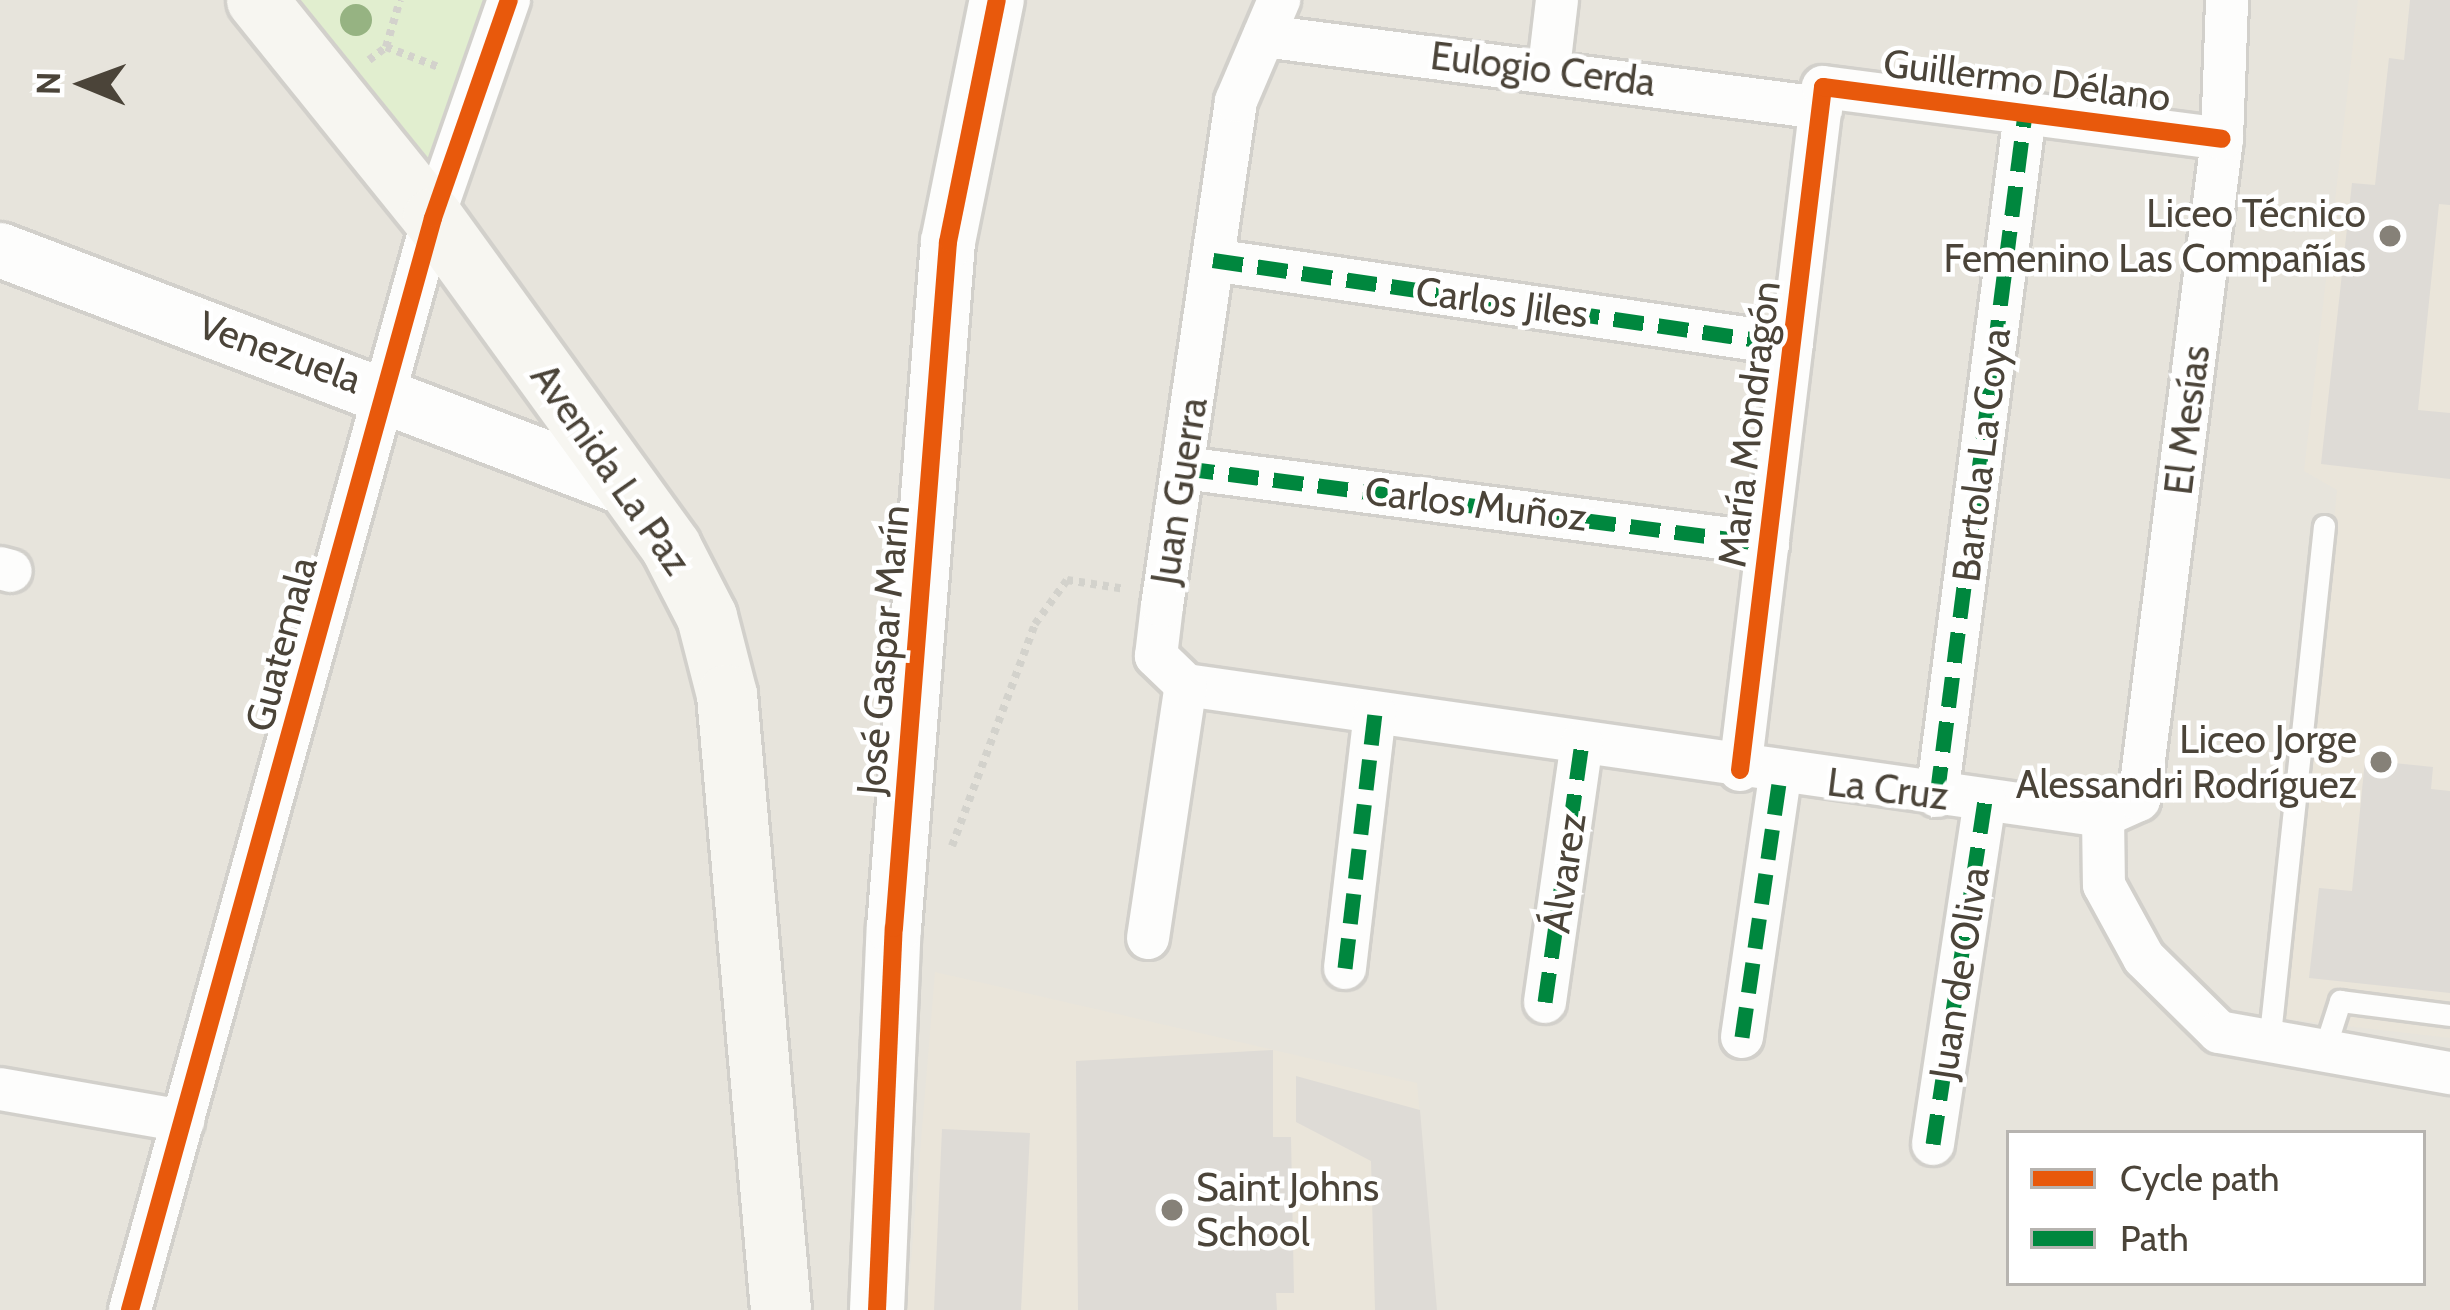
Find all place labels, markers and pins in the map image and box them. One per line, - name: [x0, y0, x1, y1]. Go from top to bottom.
- place label: Liceo Técnico Femenino Las Compañías: [1943, 191, 2366, 282]
- marker: Liceo Técnico Femenino Las Compañías: [2377, 223, 2403, 249]
- place label: Liceo Jorge Alessandri Rodríguez: [2016, 717, 2357, 808]
- marker: Liceo Jorge Alessandri Rodríguez: [2368, 749, 2394, 775]
- place label: Saint Johns School: [1196, 1165, 1379, 1256]
- marker: Saint Johns School: [1159, 1197, 1185, 1223]

